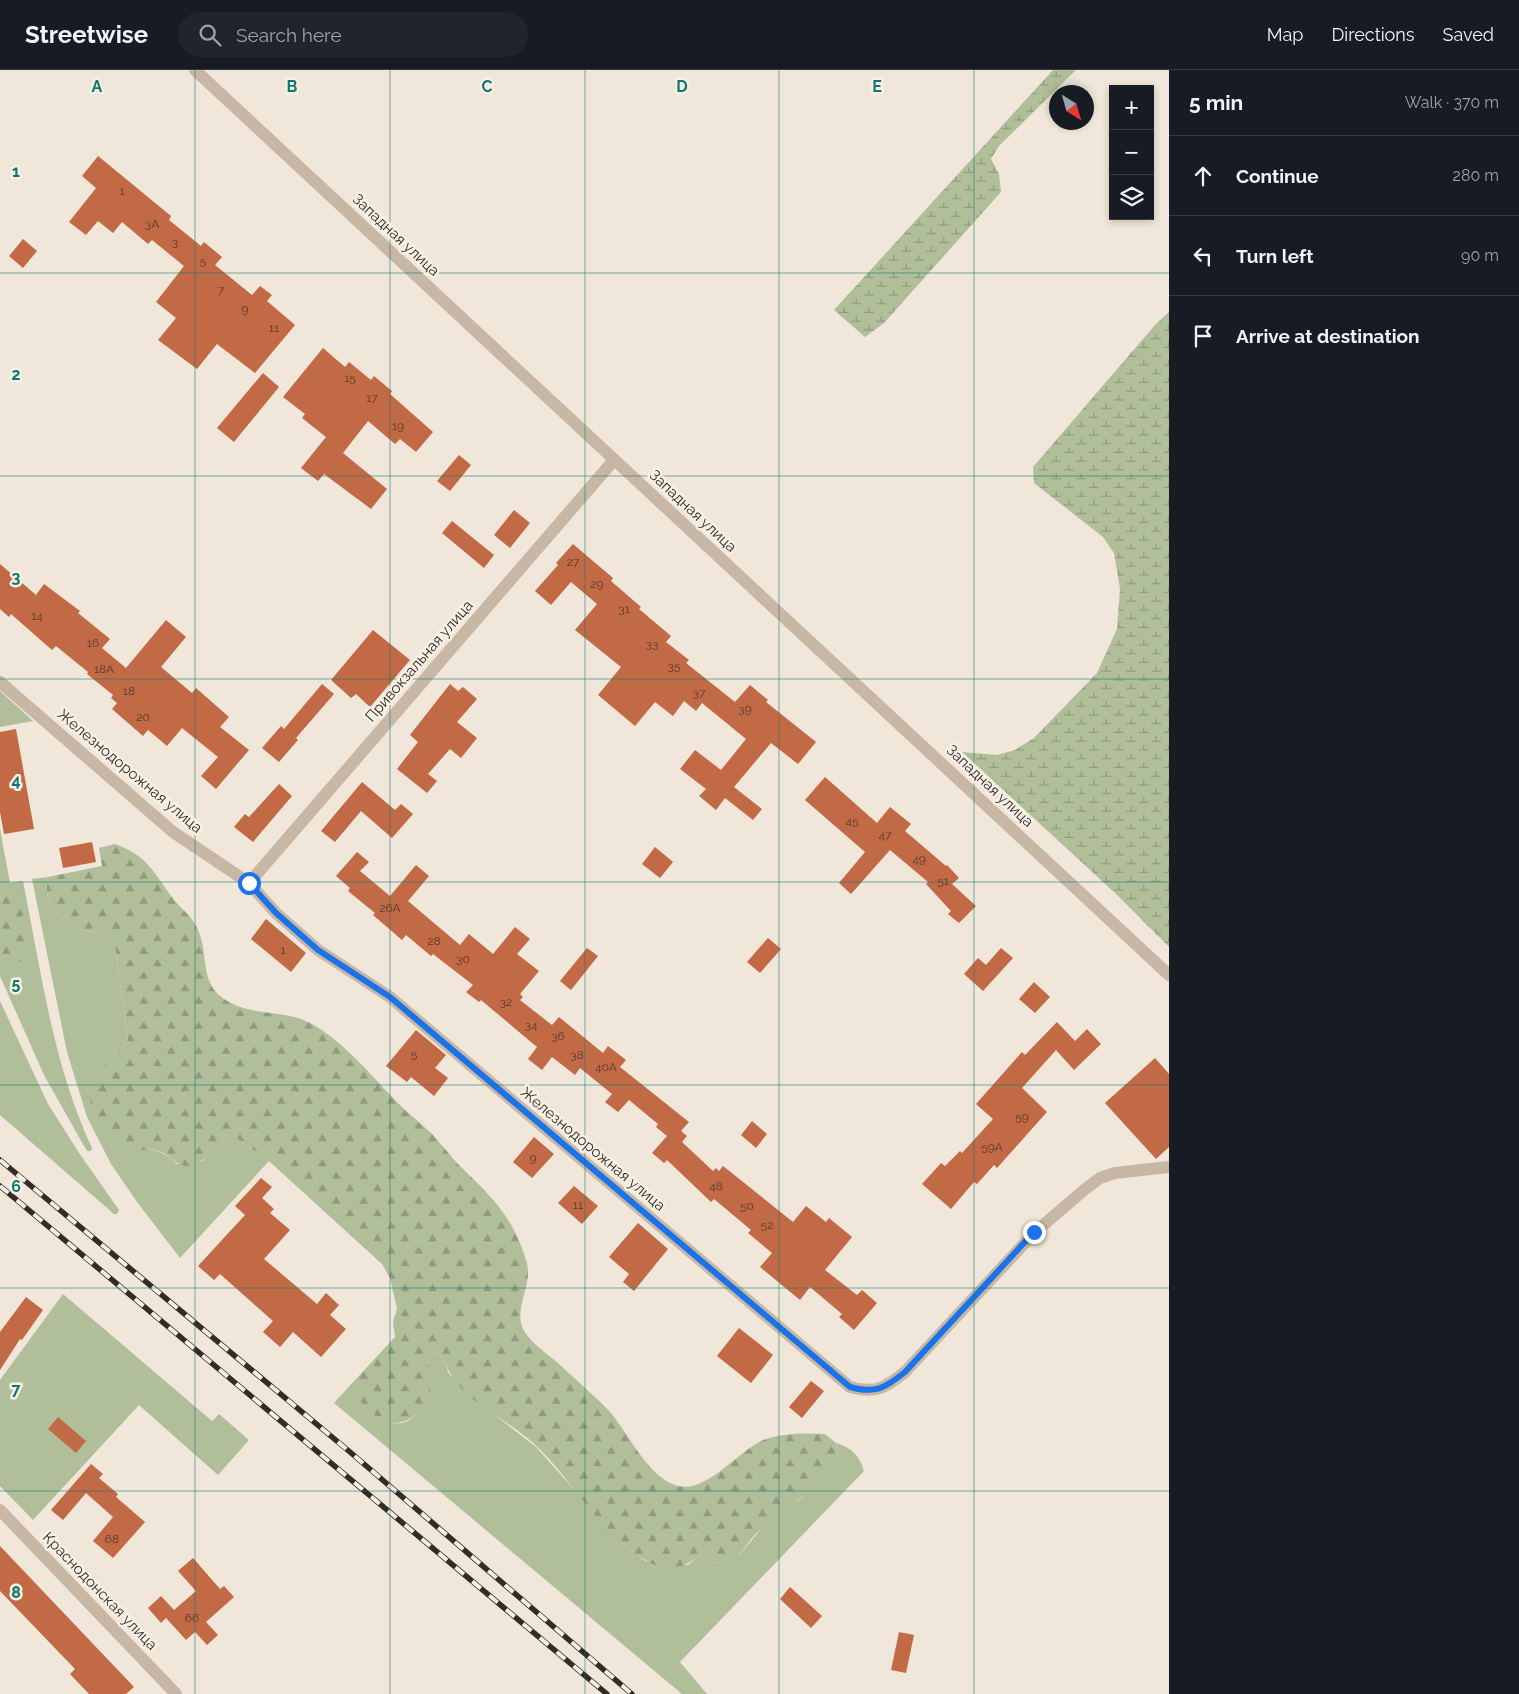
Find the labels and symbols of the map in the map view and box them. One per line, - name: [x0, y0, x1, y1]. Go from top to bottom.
- text: A: [92, 77, 103, 96]
- text: B: [287, 77, 298, 96]
- text: C: [482, 77, 493, 96]
- text: D: [676, 77, 688, 96]
- text: E: [872, 77, 882, 96]
- north arrow: [1049, 85, 1094, 130]
- text: 1: [12, 162, 20, 181]
- house number: 1: [119, 184, 125, 198]
- street label: Западная улица: [349, 190, 443, 280]
- house number: 3А: [145, 217, 159, 231]
- house number: 3: [172, 235, 178, 249]
- house number: 5: [200, 254, 207, 268]
- house number: 7: [218, 283, 225, 297]
- house number: 9: [241, 302, 249, 316]
- house number: 11: [269, 321, 279, 335]
- text: 2: [11, 365, 21, 384]
- house number: 15: [344, 371, 356, 385]
- house number: 17: [366, 391, 378, 405]
- house number: 19: [392, 419, 404, 433]
- street label: Западная улица: [646, 466, 740, 556]
- house number: 27: [567, 555, 580, 569]
- text: 3: [12, 568, 21, 587]
- house number: 29: [590, 577, 604, 591]
- street label: Привокзальная улица: [361, 597, 477, 725]
- house number: 31: [618, 602, 630, 616]
- house number: 14: [31, 609, 43, 623]
- house number: 16: [87, 636, 99, 650]
- house number: 33: [646, 637, 658, 651]
- house number: 35: [668, 659, 681, 673]
- house number: 18А: [94, 662, 114, 676]
- house number: 18: [123, 684, 135, 698]
- house number: 37: [693, 686, 706, 700]
- house number: 39: [738, 702, 752, 716]
- street label: Железнодорожная улица: [54, 705, 206, 837]
- house number: 20: [136, 710, 150, 724]
- street label: Западная улица: [943, 741, 1037, 831]
- text: 4: [11, 771, 21, 790]
- house number: 45: [845, 814, 859, 828]
- house number: 47: [879, 828, 892, 842]
- house number: 49: [912, 852, 926, 866]
- route start: [238, 872, 261, 895]
- house number: 51: [937, 874, 949, 888]
- house number: 26А: [379, 901, 401, 915]
- house number: 28: [427, 934, 441, 948]
- house number: 1: [280, 943, 286, 957]
- house number: 30: [456, 952, 470, 966]
- text: 5: [12, 974, 21, 993]
- house number: 32: [500, 995, 512, 1009]
- house number: 34: [525, 1018, 538, 1032]
- house number: 36: [551, 1029, 565, 1043]
- house number: 5: [411, 1047, 418, 1061]
- house number: 38: [570, 1048, 584, 1062]
- house number: 40А: [595, 1060, 617, 1074]
- street label: Железнодорожная улица: [517, 1083, 669, 1215]
- house number: 59: [1015, 1110, 1029, 1124]
- house number: 59А: [981, 1140, 1003, 1154]
- house number: 9: [529, 1151, 537, 1165]
- text: 6: [11, 1177, 21, 1196]
- house number: 48: [709, 1179, 723, 1193]
- house number: 11: [573, 1198, 583, 1212]
- house number: 50: [740, 1199, 754, 1213]
- house number: 52: [761, 1218, 773, 1232]
- route end: [1023, 1221, 1046, 1244]
- text: 7: [12, 1380, 21, 1399]
- street label: Краснодонская улица: [39, 1528, 161, 1654]
- house number: 68: [105, 1532, 119, 1546]
- text: 8: [11, 1583, 21, 1602]
- house number: 66: [185, 1611, 199, 1625]

